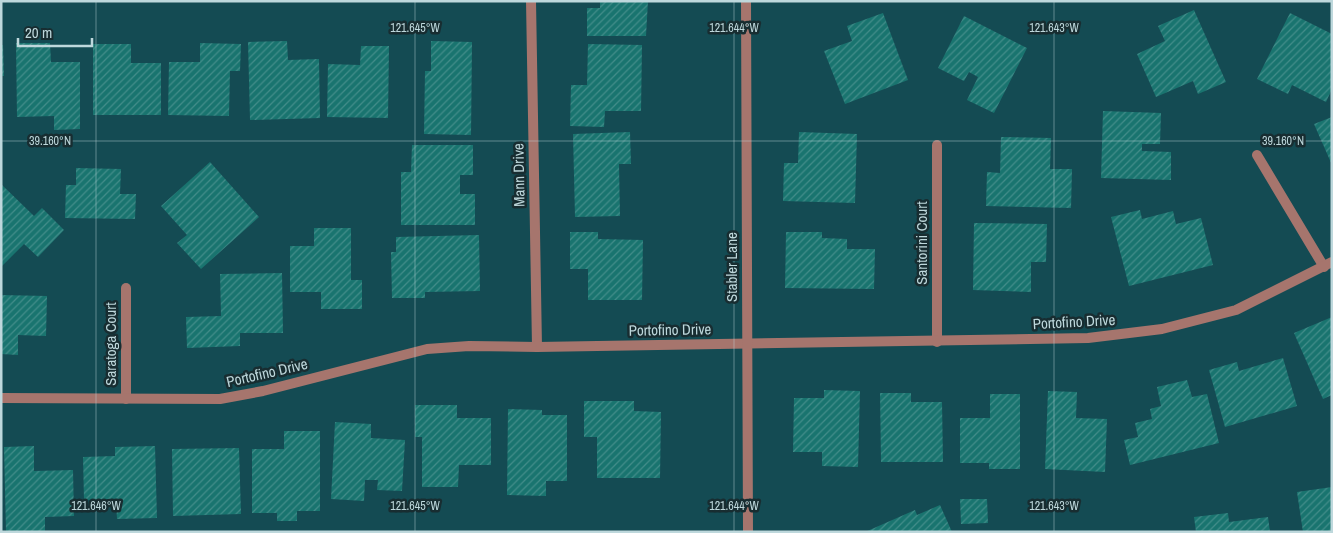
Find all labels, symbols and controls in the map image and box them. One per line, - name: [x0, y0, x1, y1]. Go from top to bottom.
- scale bar: [18, 15, 91, 47]
- text: 121.645°W: [390, 20, 441, 36]
- text: 121.644°W: [709, 20, 760, 36]
- text: 121.643°W: [1029, 20, 1080, 36]
- text: 20 m: [25, 22, 52, 43]
- text: 39.160°N: [29, 133, 71, 149]
- text: 39.160°N: [1262, 133, 1304, 149]
- street label: Mann Drive: [507, 143, 530, 207]
- street label: Santorini Court: [911, 201, 932, 285]
- street label: Stabler Lane: [721, 232, 742, 302]
- street label: Saratoga Court: [100, 302, 121, 386]
- street label: Portofino Drive: [1032, 309, 1116, 334]
- street label: Portofino Drive: [628, 318, 712, 341]
- street label: Portofino Drive: [224, 353, 310, 392]
- text: 121.646°W: [71, 498, 122, 514]
- text: 121.645°W: [390, 498, 441, 514]
- text: 121.644°W: [709, 498, 760, 514]
- text: 121.643°W: [1029, 498, 1080, 514]

